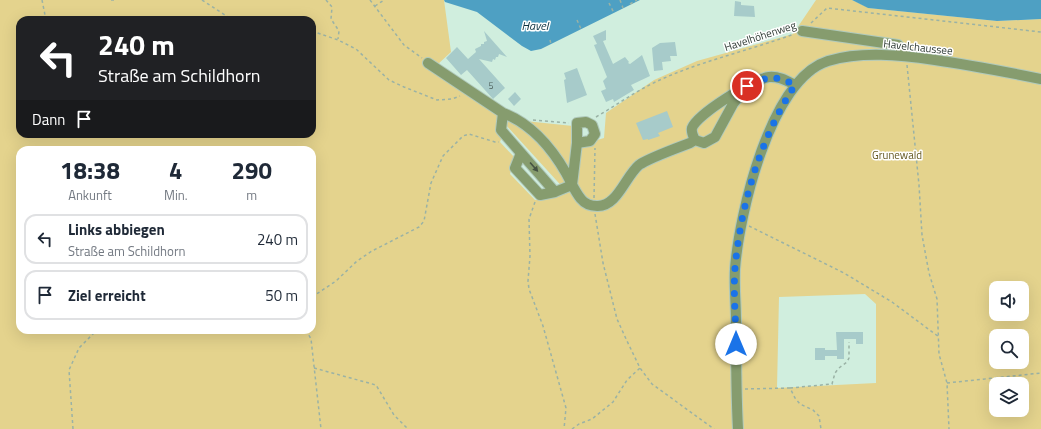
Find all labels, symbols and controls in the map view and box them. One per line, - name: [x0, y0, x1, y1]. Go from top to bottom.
- water label: Havel: [522, 16, 550, 35]
- street label: Havelhöhenweg: [722, 17, 798, 55]
- text: 240 m: [98, 23, 175, 66]
- icon: left: [32, 32, 84, 84]
- street label: Havelchaussee: [883, 35, 954, 59]
- text: Straße am Schildhorn: [98, 62, 261, 89]
- pin: [730, 69, 764, 103]
- icon: arrive: [736, 75, 758, 97]
- house number: 5: [488, 79, 494, 92]
- text: Dann: [32, 108, 65, 131]
- icon: arrive: [73, 108, 95, 130]
- park label: Grunewald: [872, 147, 922, 163]
- text: 18:38: [60, 152, 120, 188]
- text: 4: [169, 152, 183, 188]
- text: 290: [232, 152, 272, 188]
- one-way arrow: [529, 162, 538, 173]
- text: Ankunft: [68, 185, 112, 205]
- text: Min.: [164, 185, 188, 205]
- text: m: [246, 185, 257, 205]
- text: Links abbiegen: [68, 218, 165, 241]
- icon: left: [34, 228, 56, 250]
- text: 240 m: [257, 228, 298, 251]
- text: Straße am Schildhorn: [68, 241, 185, 261]
- map controls: [989, 281, 1029, 417]
- button: sound: [989, 281, 1029, 321]
- icon: arrive: [34, 284, 56, 306]
- text: Ziel erreicht: [68, 284, 146, 307]
- text: 50 m: [265, 284, 298, 307]
- position arrow: [715, 323, 757, 365]
- button: search: [989, 329, 1029, 369]
- button: layers: [989, 377, 1029, 417]

